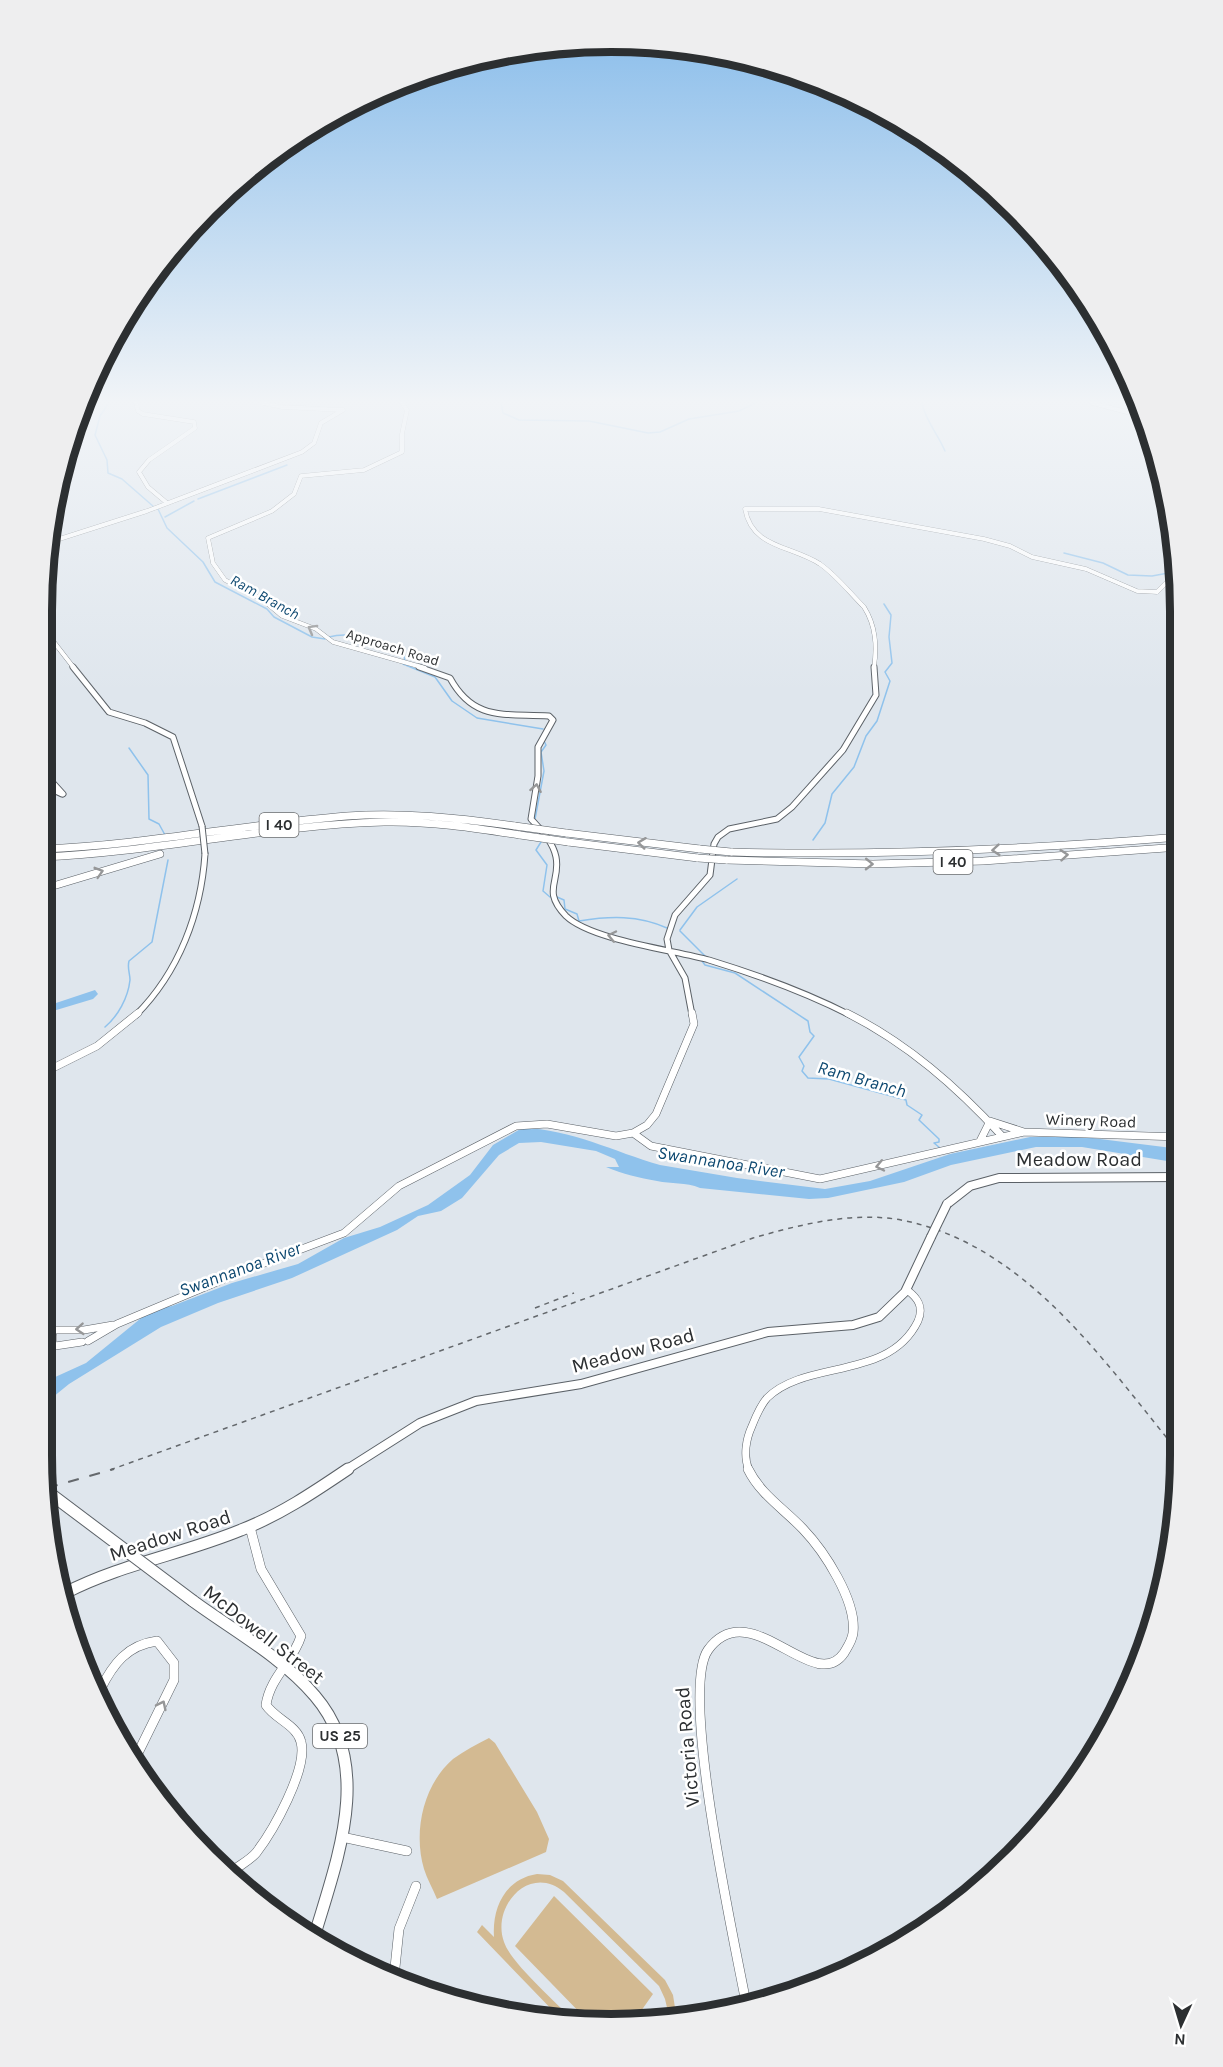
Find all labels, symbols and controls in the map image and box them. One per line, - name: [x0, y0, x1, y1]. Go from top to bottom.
- water label: Ram Branch: [227, 571, 303, 623]
- one-way arrow: [308, 625, 318, 636]
- street label: Approach Road: [344, 625, 441, 670]
- one-way arrow: [529, 784, 542, 794]
- road number: I 40: [260, 813, 298, 837]
- one-way arrow: [637, 837, 646, 849]
- one-way arrow: [991, 843, 1000, 856]
- one-way arrow: [1059, 848, 1068, 861]
- road number: I 40: [934, 850, 972, 874]
- one-way arrow: [864, 858, 873, 870]
- one-way arrow: [93, 867, 104, 879]
- one-way arrow: [608, 930, 618, 943]
- water label: Ram Branch: [815, 1056, 909, 1102]
- street label: Winery Road: [1045, 1109, 1137, 1132]
- water label: Swannanoa River: [656, 1141, 787, 1183]
- street label: Meadow Road: [1016, 1148, 1142, 1171]
- one-way arrow: [876, 1159, 886, 1172]
- water label: Swannanoa River: [176, 1236, 305, 1301]
- one-way arrow: [75, 1323, 84, 1336]
- street label: Meadow Road: [569, 1323, 697, 1378]
- street label: Meadow Road: [107, 1505, 234, 1566]
- street label: McDowell Street: [199, 1580, 329, 1689]
- street label: Victoria Road: [671, 1686, 704, 1808]
- one-way arrow: [155, 1701, 166, 1711]
- road number: US 25: [313, 1724, 367, 1748]
- north arrow: [1151, 1995, 1211, 2055]
- text: N: [1174, 2030, 1186, 2049]

